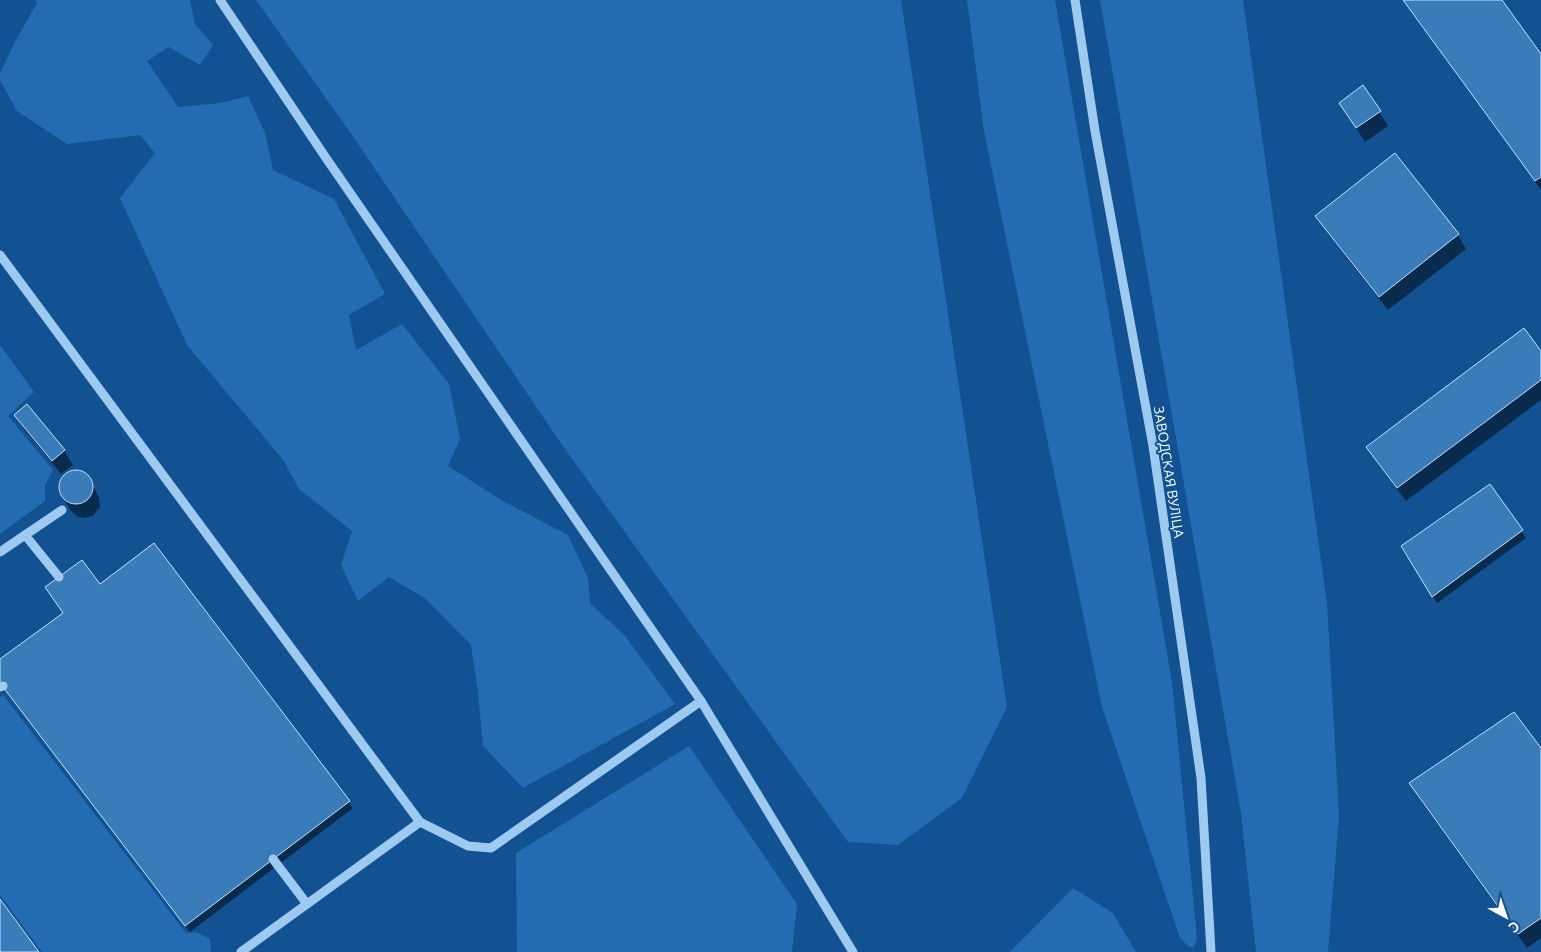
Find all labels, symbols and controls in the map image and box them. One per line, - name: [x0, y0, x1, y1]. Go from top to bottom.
- street label: ЗАВОДСКАЯ ВУЛІЦА: [1151, 405, 1187, 539]
- north arrow: [1481, 892, 1531, 942]
- text: С: [1506, 918, 1523, 936]

